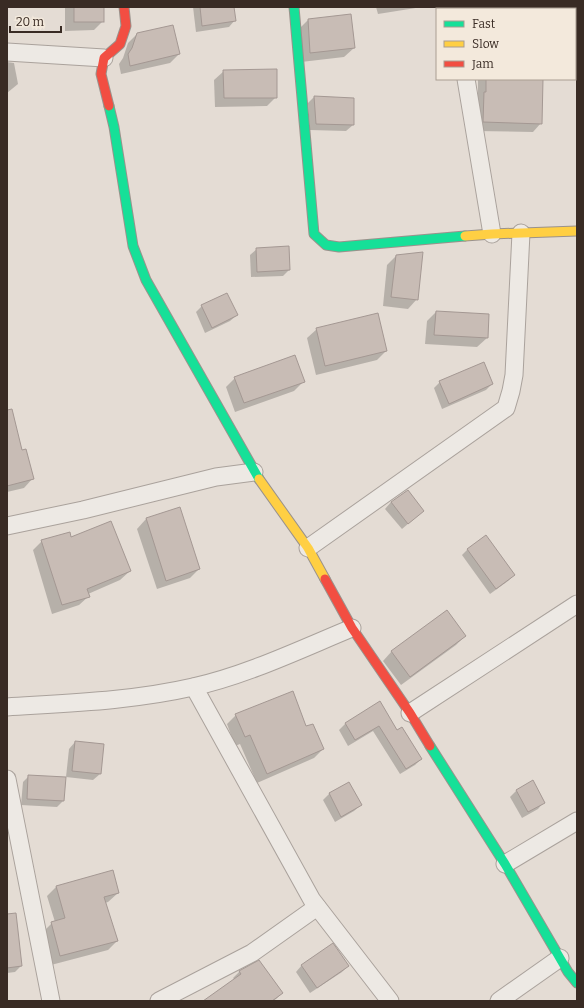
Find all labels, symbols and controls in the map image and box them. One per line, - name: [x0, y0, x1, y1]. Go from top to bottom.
- scale bar: [10, 8, 61, 34]
- legend: [436, 8, 576, 80]
- text: 20 m: [16, 15, 45, 29]
- text: Fast: [472, 17, 496, 31]
- text: Slow: [472, 37, 499, 51]
- text: Jam: [471, 57, 494, 71]

